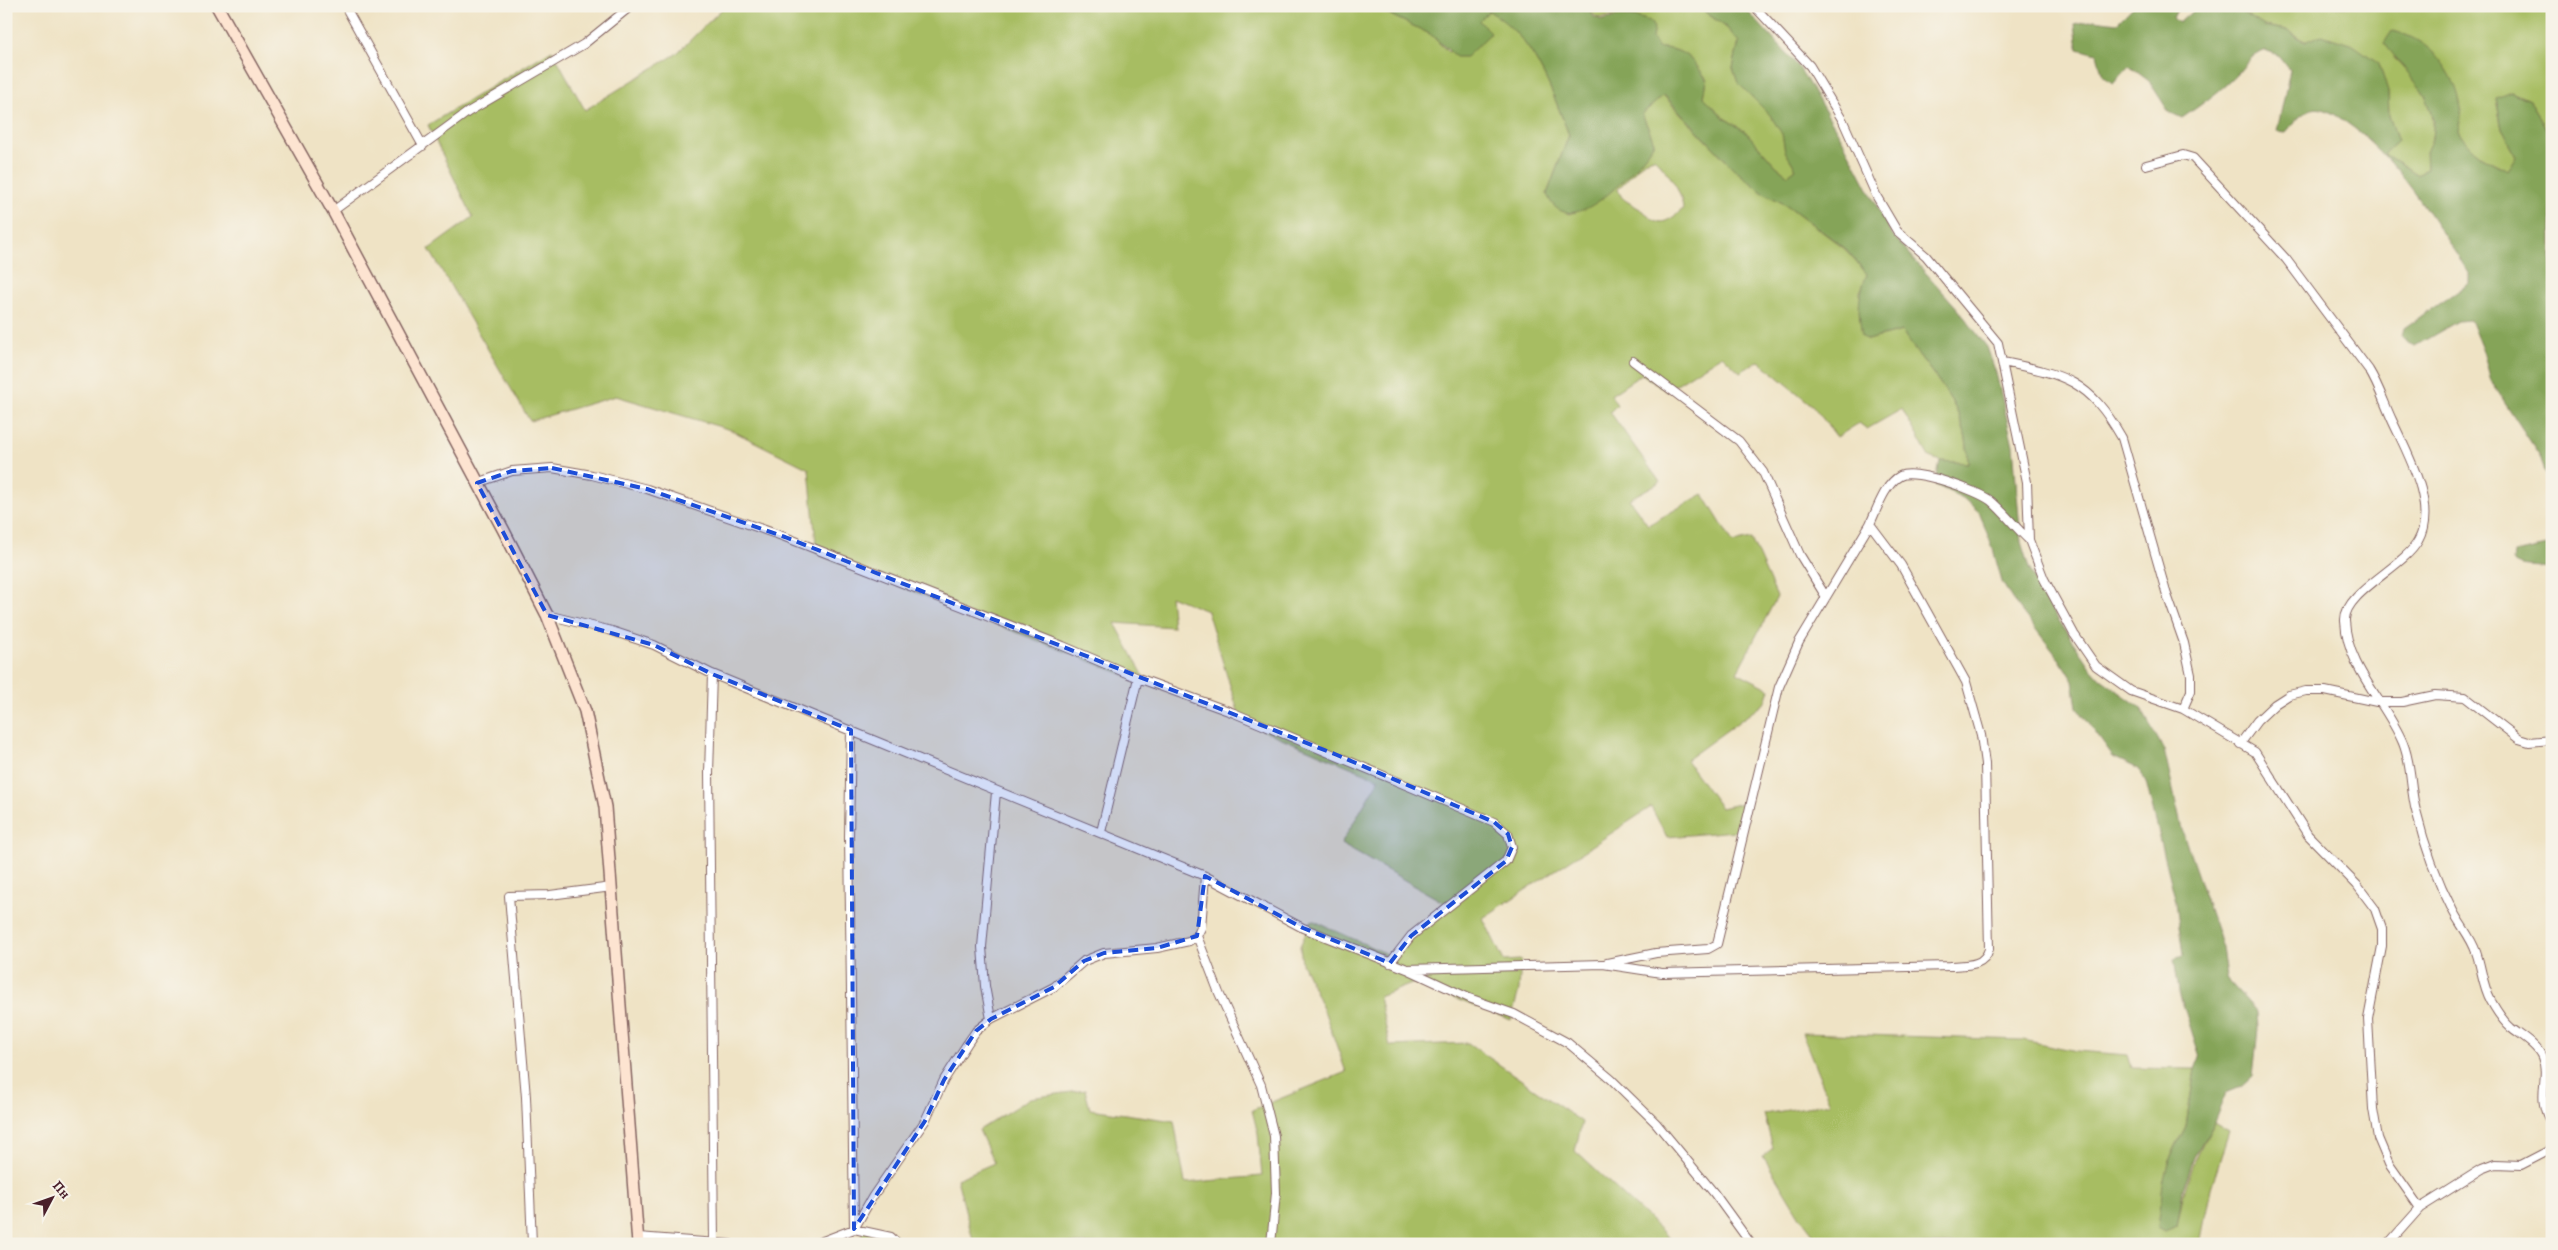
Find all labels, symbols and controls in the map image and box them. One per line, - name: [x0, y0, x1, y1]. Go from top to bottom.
- north arrow: [28, 1172, 78, 1222]
- text: Пн: [48, 1177, 75, 1203]

